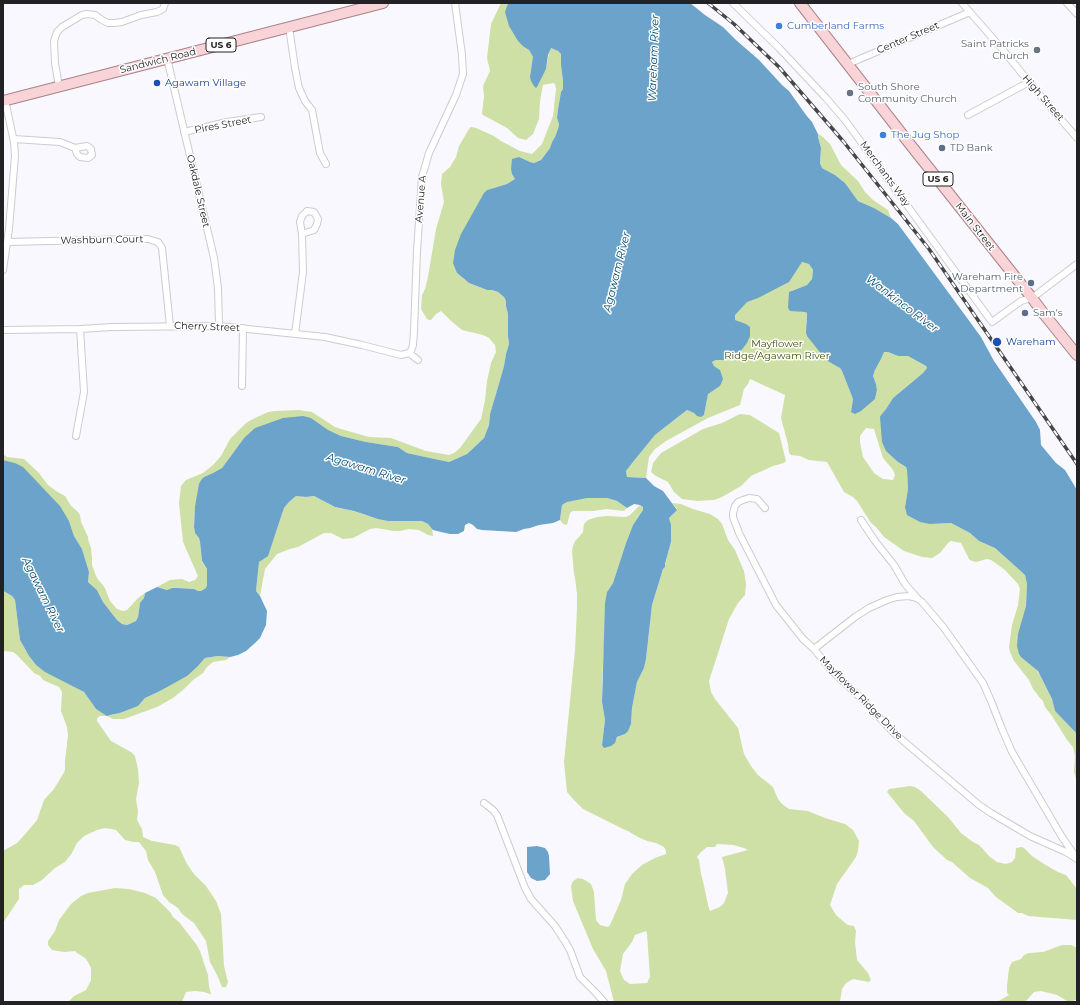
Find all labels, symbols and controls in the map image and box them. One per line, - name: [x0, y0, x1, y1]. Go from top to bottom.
- water label: Wareham River: [646, 14, 662, 102]
- street label: Center Street: [875, 19, 941, 57]
- place label: Cumberland Farms: [787, 20, 884, 32]
- marker: Cumberland Farms: [774, 21, 784, 31]
- road number: US 6: [206, 38, 236, 52]
- place label: Saint Patricks Church: [961, 38, 1029, 62]
- marker: Saint Patricks Church: [1032, 45, 1042, 55]
- street label: Sandwich Road: [119, 46, 197, 76]
- street label: High Street: [1020, 72, 1066, 124]
- place label: Agawam Village: [165, 77, 246, 89]
- marker: Agawam Village: [152, 78, 162, 88]
- place label: South Shore Community Church: [858, 81, 957, 104]
- marker: South Shore Community Church: [845, 88, 855, 98]
- street label: Pires Street: [194, 114, 252, 136]
- place label: The Jug Shop: [891, 129, 959, 141]
- marker: The Jug Shop: [878, 130, 888, 140]
- street label: Merchants Way: [857, 139, 913, 209]
- place label: TD Bank: [950, 142, 993, 154]
- marker: TD Bank: [937, 143, 947, 153]
- street label: Oakdale Street: [184, 153, 212, 229]
- road number: US 6: [923, 172, 953, 186]
- street label: Avenue A: [413, 175, 429, 223]
- street label: Main Street: [952, 201, 998, 253]
- water label: Agawam River: [601, 231, 633, 313]
- street label: Washburn Court: [60, 233, 144, 247]
- place label: Wareham Fire Department: [952, 271, 1023, 294]
- water label: Wankinco River: [863, 273, 941, 335]
- marker: Wareham Fire Department: [1026, 278, 1036, 288]
- place label: Sam's: [1033, 307, 1063, 319]
- marker: Sam's: [1020, 308, 1030, 318]
- street label: Cherry Street: [174, 320, 240, 334]
- marker: Wareham: [991, 336, 1003, 348]
- place label: Wareham: [1006, 336, 1056, 348]
- park label: Mayflower Ridge/Agawam River: [724, 338, 830, 362]
- water label: Agawam River: [325, 451, 407, 487]
- water label: Agawam River: [19, 555, 67, 635]
- street label: Mayflower Ridge Drive: [817, 654, 905, 742]

